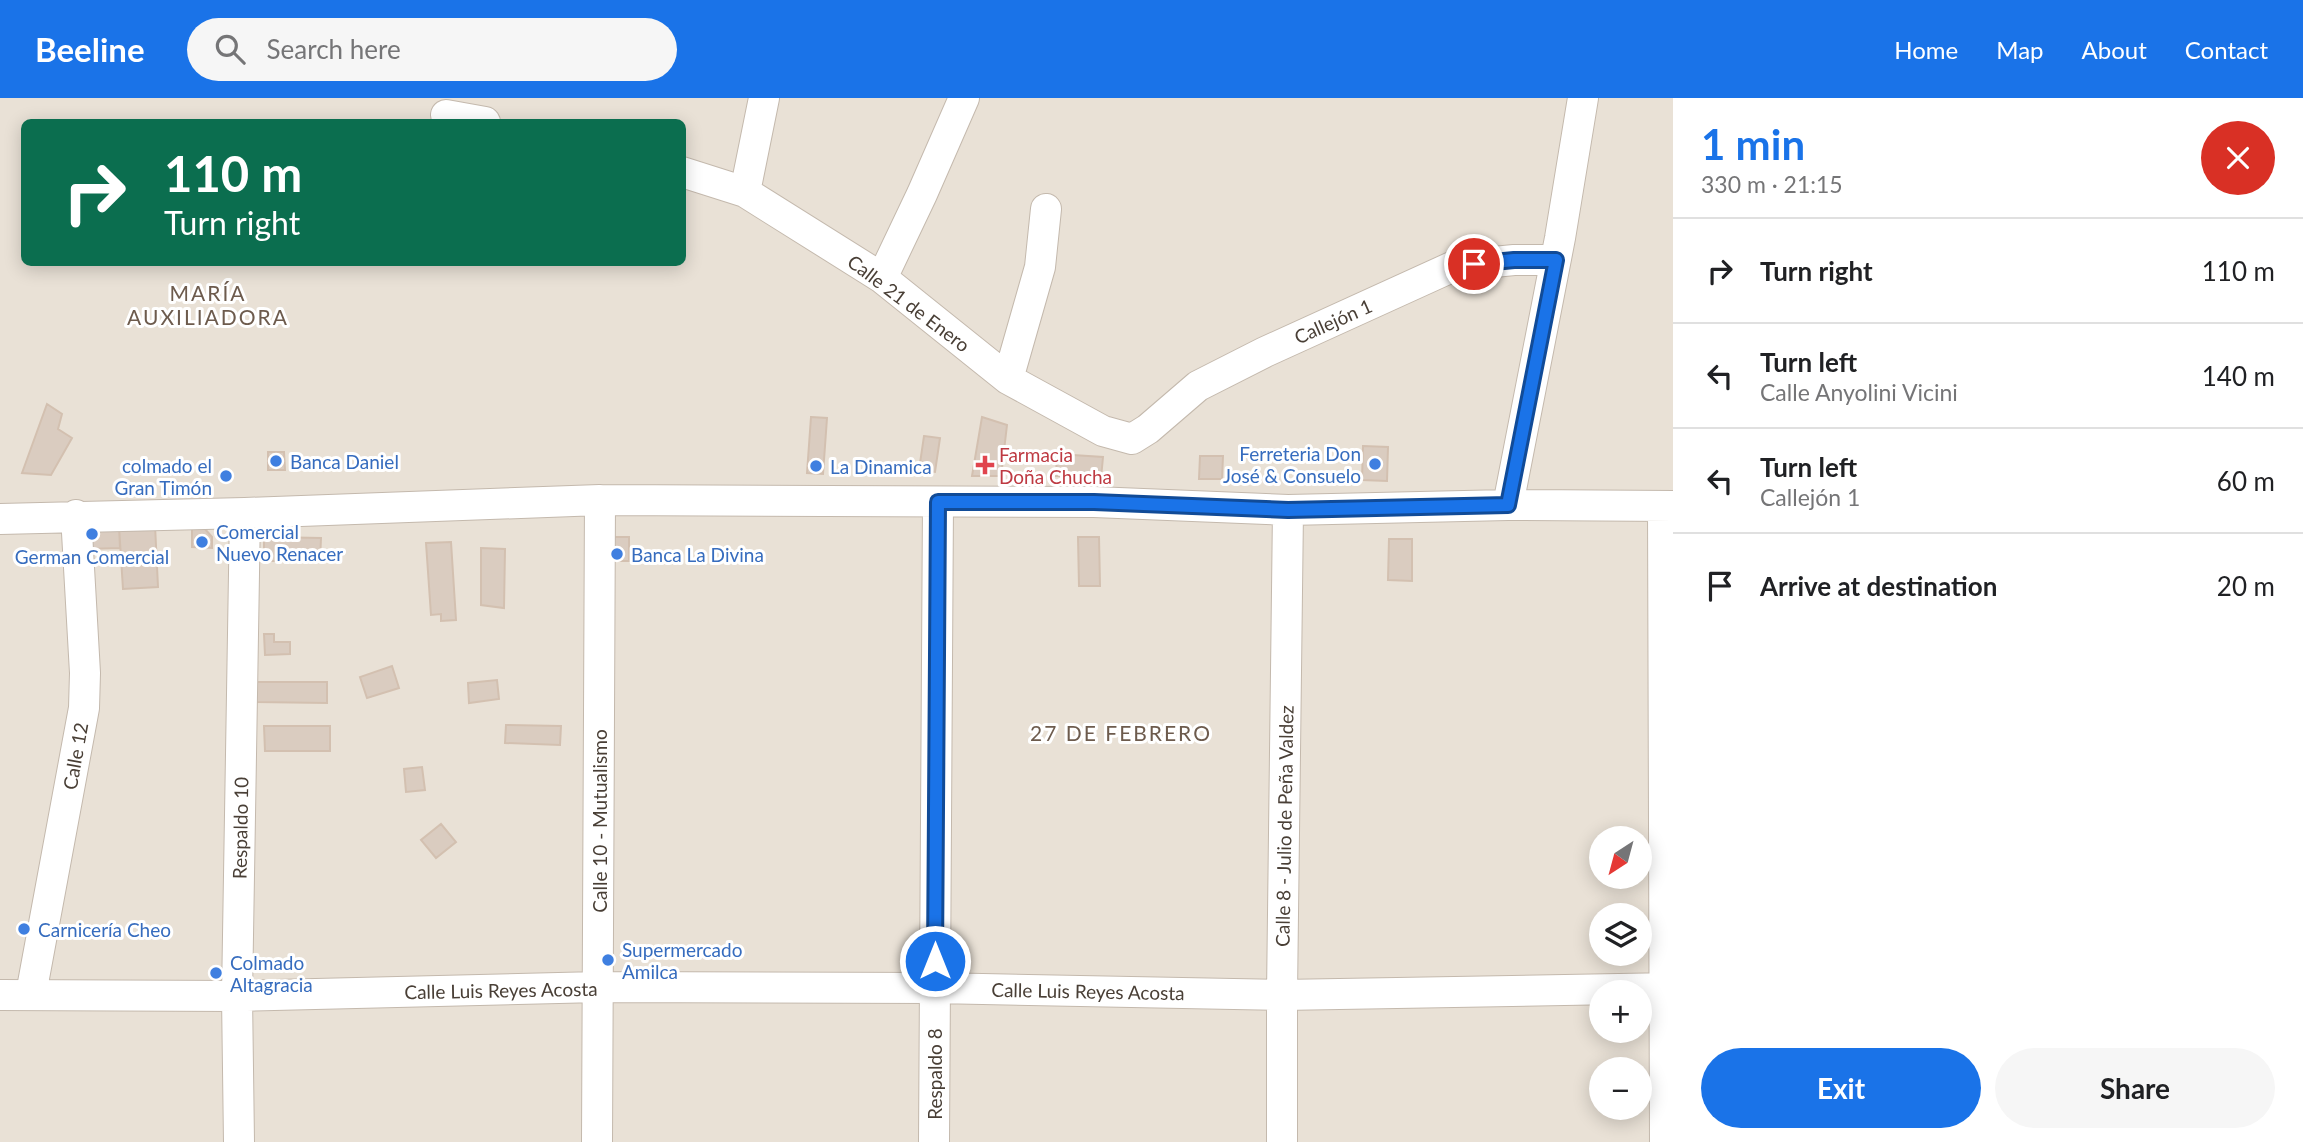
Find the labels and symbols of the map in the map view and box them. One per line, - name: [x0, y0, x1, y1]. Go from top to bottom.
- pin: [1444, 234, 1504, 294]
- street label: Calle 21 de Enero: [843, 250, 975, 356]
- district label: MARÍA AUXILIADORA: [127, 280, 289, 329]
- street label: Callejón 1: [1290, 294, 1376, 348]
- place label: Ferreteria Don José & Consuelo: [1223, 442, 1361, 487]
- place label: Farmacia Doña Chucha: [999, 443, 1112, 488]
- place label: Banca Daniel: [290, 450, 399, 473]
- marker: Banca Daniel: [268, 453, 284, 469]
- place label: colmado el Gran Timón: [114, 454, 212, 499]
- place label: La Dinamica: [830, 455, 932, 478]
- marker: Ferreteria Don José & Consuelo: [1367, 456, 1383, 472]
- marker: Farmacia Doña Chucha: [977, 457, 993, 473]
- marker: La Dinamica: [808, 458, 824, 474]
- marker: colmado el Gran Timón: [218, 468, 234, 484]
- place label: Comercial Nuevo Renacer: [216, 520, 343, 565]
- marker: German Comercial: [84, 526, 100, 542]
- marker: Comercial Nuevo Renacer: [194, 534, 210, 550]
- place label: Banca La Divina: [631, 543, 764, 566]
- place label: German Comercial: [15, 545, 169, 568]
- marker: Banca La Divina: [609, 546, 625, 562]
- street label: Calle 8 - Julio de Peña Valdez: [1270, 705, 1298, 947]
- street label: Calle 12: [58, 720, 92, 792]
- district label: 27 DE FEBRERO: [1030, 720, 1212, 745]
- street label: Calle 10 - Mutualismo: [588, 729, 611, 913]
- street label: Respaldo 10: [228, 777, 252, 879]
- north arrow: [1589, 826, 1652, 889]
- place label: Carnicería Cheo: [38, 918, 171, 941]
- marker: Carnicería Cheo: [16, 921, 32, 937]
- position arrow: [898, 924, 972, 998]
- place label: Supermercado Amilca: [622, 938, 742, 983]
- place label: Colmado Altagracia: [230, 951, 313, 996]
- marker: Supermercado Amilca: [600, 952, 616, 968]
- marker: Colmado Altagracia: [208, 965, 224, 981]
- street label: Calle Luis Reyes Acosta: [404, 977, 598, 1003]
- street label: Calle Luis Reyes Acosta: [991, 978, 1185, 1004]
- street label: Respaldo 8: [923, 1028, 946, 1120]

